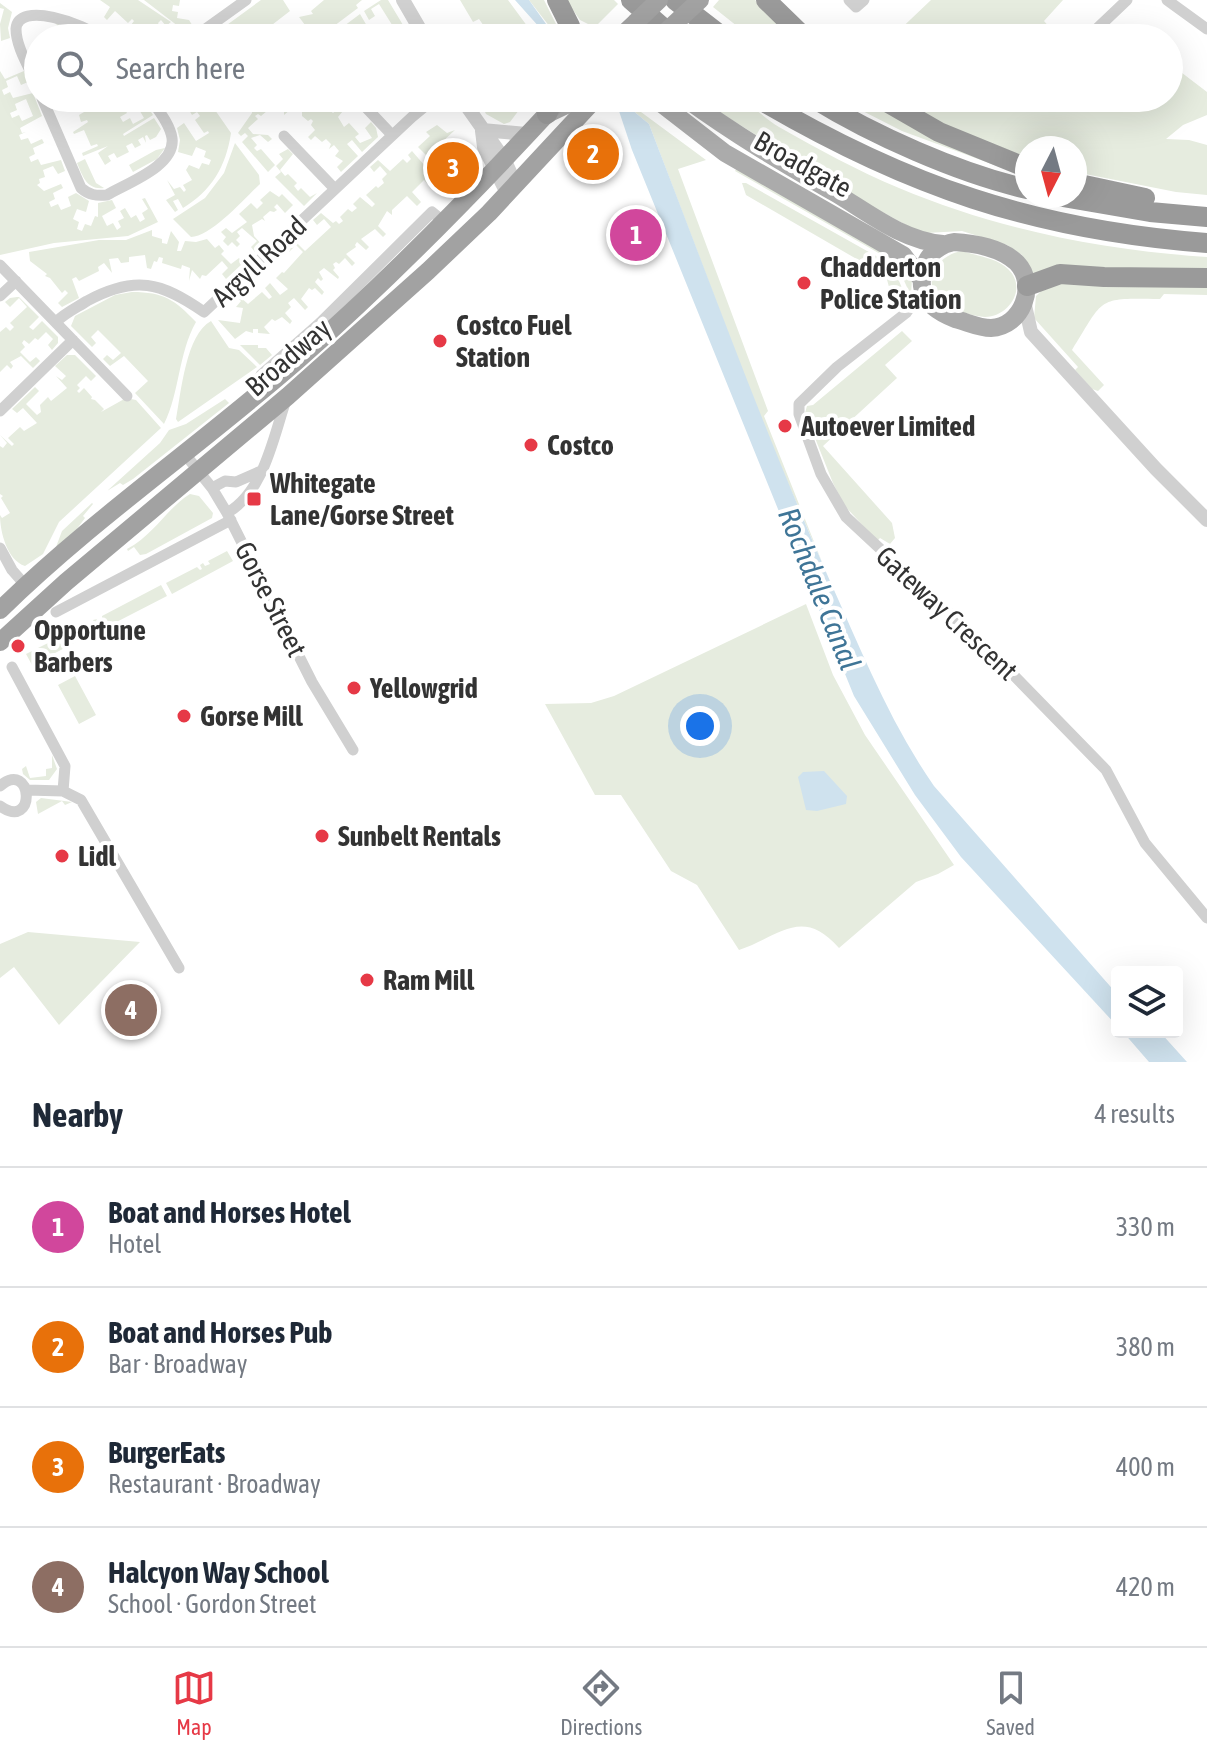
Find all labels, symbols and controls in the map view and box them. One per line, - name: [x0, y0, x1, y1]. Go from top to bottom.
- search box: [24, 24, 1183, 112]
- icon: search: [52, 46, 96, 90]
- text: Search here: [116, 51, 245, 85]
- pin: 2: [567, 124, 619, 184]
- street label: Broadgate: [749, 124, 857, 204]
- north arrow: [1015, 136, 1087, 208]
- pin: 3: [427, 138, 479, 198]
- pin: 1: [610, 205, 662, 265]
- street label: Argyll Road: [205, 209, 313, 313]
- place label: Chadderton Police Station: [820, 251, 961, 315]
- marker: Chadderton Police Station: [795, 274, 813, 292]
- place label: Costco Fuel Station: [456, 309, 572, 373]
- street label: Broadway: [239, 311, 337, 403]
- marker: Costco Fuel Station: [431, 332, 449, 350]
- place label: Autoever Limited: [800, 410, 975, 442]
- marker: Autoever Limited: [776, 417, 794, 435]
- place label: Costco: [547, 429, 614, 461]
- marker: Costco: [522, 436, 540, 454]
- place label: Whitegate Lane/Gorse Street: [269, 467, 454, 531]
- marker: Whitegate Lane/Gorse Street: [245, 490, 263, 508]
- water label: Rochdale Canal: [772, 502, 868, 675]
- street label: Gorse Street: [229, 536, 313, 662]
- street label: Gateway Crescent: [870, 540, 1024, 686]
- place label: Opportune Barbers: [34, 614, 146, 678]
- marker: Opportune Barbers: [9, 637, 27, 655]
- place label: Yellowgrid: [369, 672, 478, 704]
- marker: Yellowgrid: [345, 679, 363, 697]
- place label: Gorse Mill: [200, 700, 303, 732]
- your location: [680, 706, 720, 746]
- marker: Gorse Mill: [175, 707, 193, 725]
- place label: Sunbelt Rentals: [338, 820, 501, 852]
- marker: Sunbelt Rentals: [313, 827, 331, 845]
- place label: Lidl: [78, 840, 117, 872]
- marker: Lidl: [53, 847, 71, 865]
- place label: Ram Mill: [383, 964, 475, 996]
- map controls: [1111, 966, 1183, 1038]
- button: layers: [1111, 966, 1183, 1038]
- marker: Ram Mill: [358, 971, 376, 989]
- pin: 4: [105, 980, 157, 1040]
- text: Nearby: [32, 1095, 123, 1134]
- text: 4 results: [1094, 1099, 1175, 1129]
- text: Boat and Horses Hotel: [108, 1195, 351, 1229]
- text: 1: [52, 1212, 64, 1242]
- text: 330 m: [1116, 1212, 1175, 1242]
- text: Hotel: [108, 1229, 161, 1259]
- text: Boat and Horses Pub: [108, 1315, 333, 1349]
- text: 2: [52, 1332, 64, 1362]
- text: 380 m: [1116, 1332, 1175, 1362]
- text: Bar · Broadway: [108, 1349, 247, 1379]
- text: BurgerEats: [108, 1435, 225, 1469]
- text: 3: [52, 1452, 64, 1482]
- text: 400 m: [1116, 1452, 1175, 1482]
- text: Restaurant · Broadway: [108, 1469, 321, 1499]
- text: Halcyon Way School: [108, 1555, 329, 1589]
- text: 4: [52, 1572, 64, 1602]
- text: 420 m: [1116, 1572, 1175, 1602]
- text: School · Gordon Street: [108, 1589, 317, 1619]
- tab: Map: [172, 1666, 216, 1740]
- tab: Directions: [560, 1666, 642, 1740]
- tab: Saved: [986, 1666, 1035, 1740]

